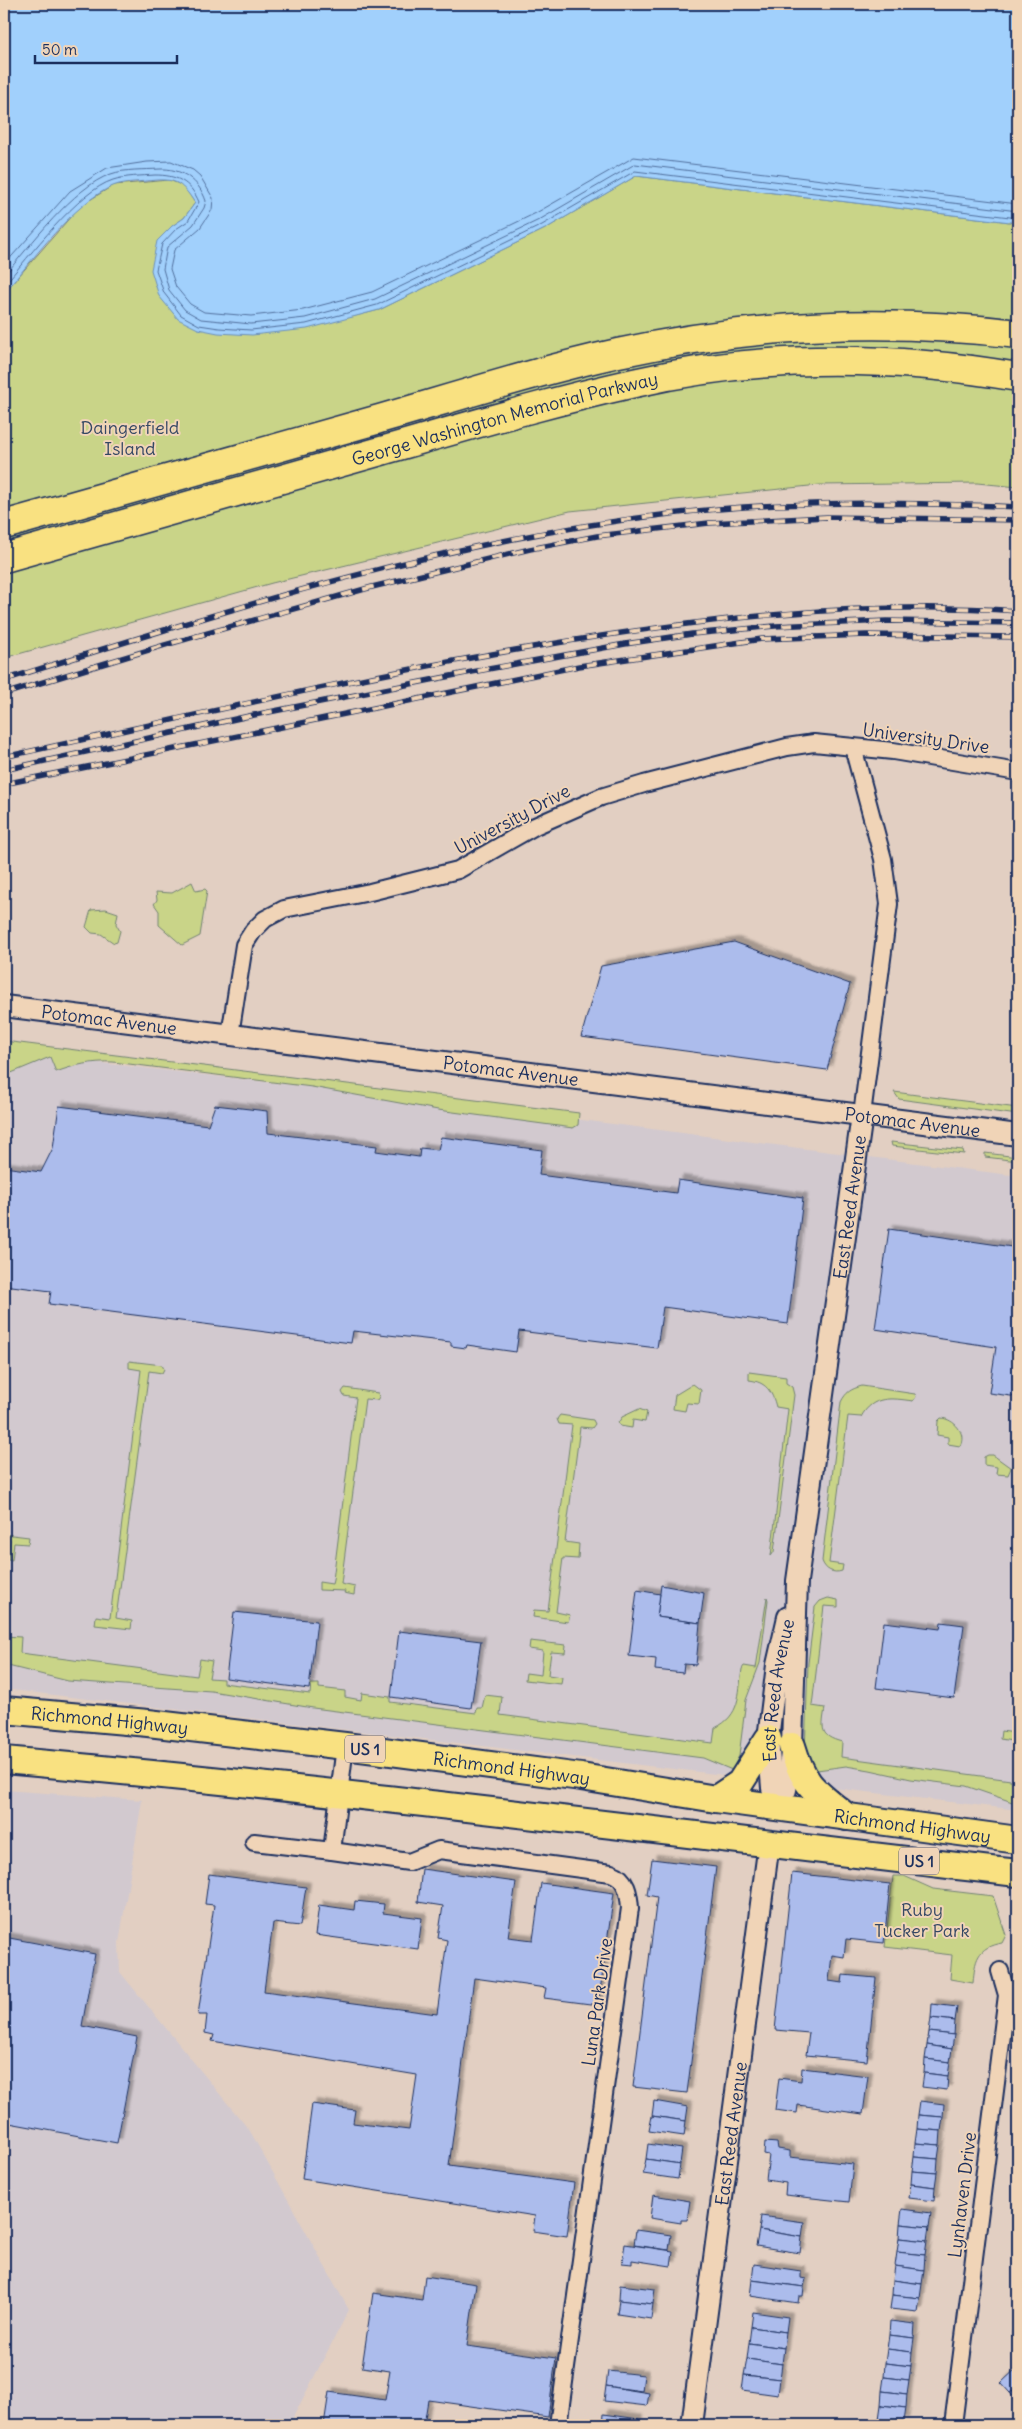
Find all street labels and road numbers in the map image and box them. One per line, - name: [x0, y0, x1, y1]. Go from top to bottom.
- street label: George Washington Memorial Parkway: [349, 367, 660, 470]
- street label: University Drive: [861, 718, 991, 758]
- street label: University Drive: [450, 779, 574, 859]
- street label: Potomac Avenue: [40, 999, 178, 1039]
- street label: Potomac Avenue: [442, 1050, 580, 1091]
- street label: Potomac Avenue: [844, 1102, 982, 1142]
- street label: East Reed Avenue: [828, 1134, 871, 1280]
- street label: East Reed Avenue: [756, 1616, 799, 1763]
- street label: Richmond Highway: [30, 1701, 190, 1739]
- road number: US 1: [345, 1736, 385, 1762]
- street label: Richmond Highway: [432, 1746, 592, 1790]
- street label: Richmond Highway: [833, 1804, 992, 1848]
- road number: US 1: [899, 1848, 939, 1874]
- street label: Luna Park Drive: [577, 1936, 617, 2068]
- street label: East Reed Avenue: [710, 2060, 751, 2207]
- street label: Lynhaven Drive: [943, 2131, 981, 2259]

